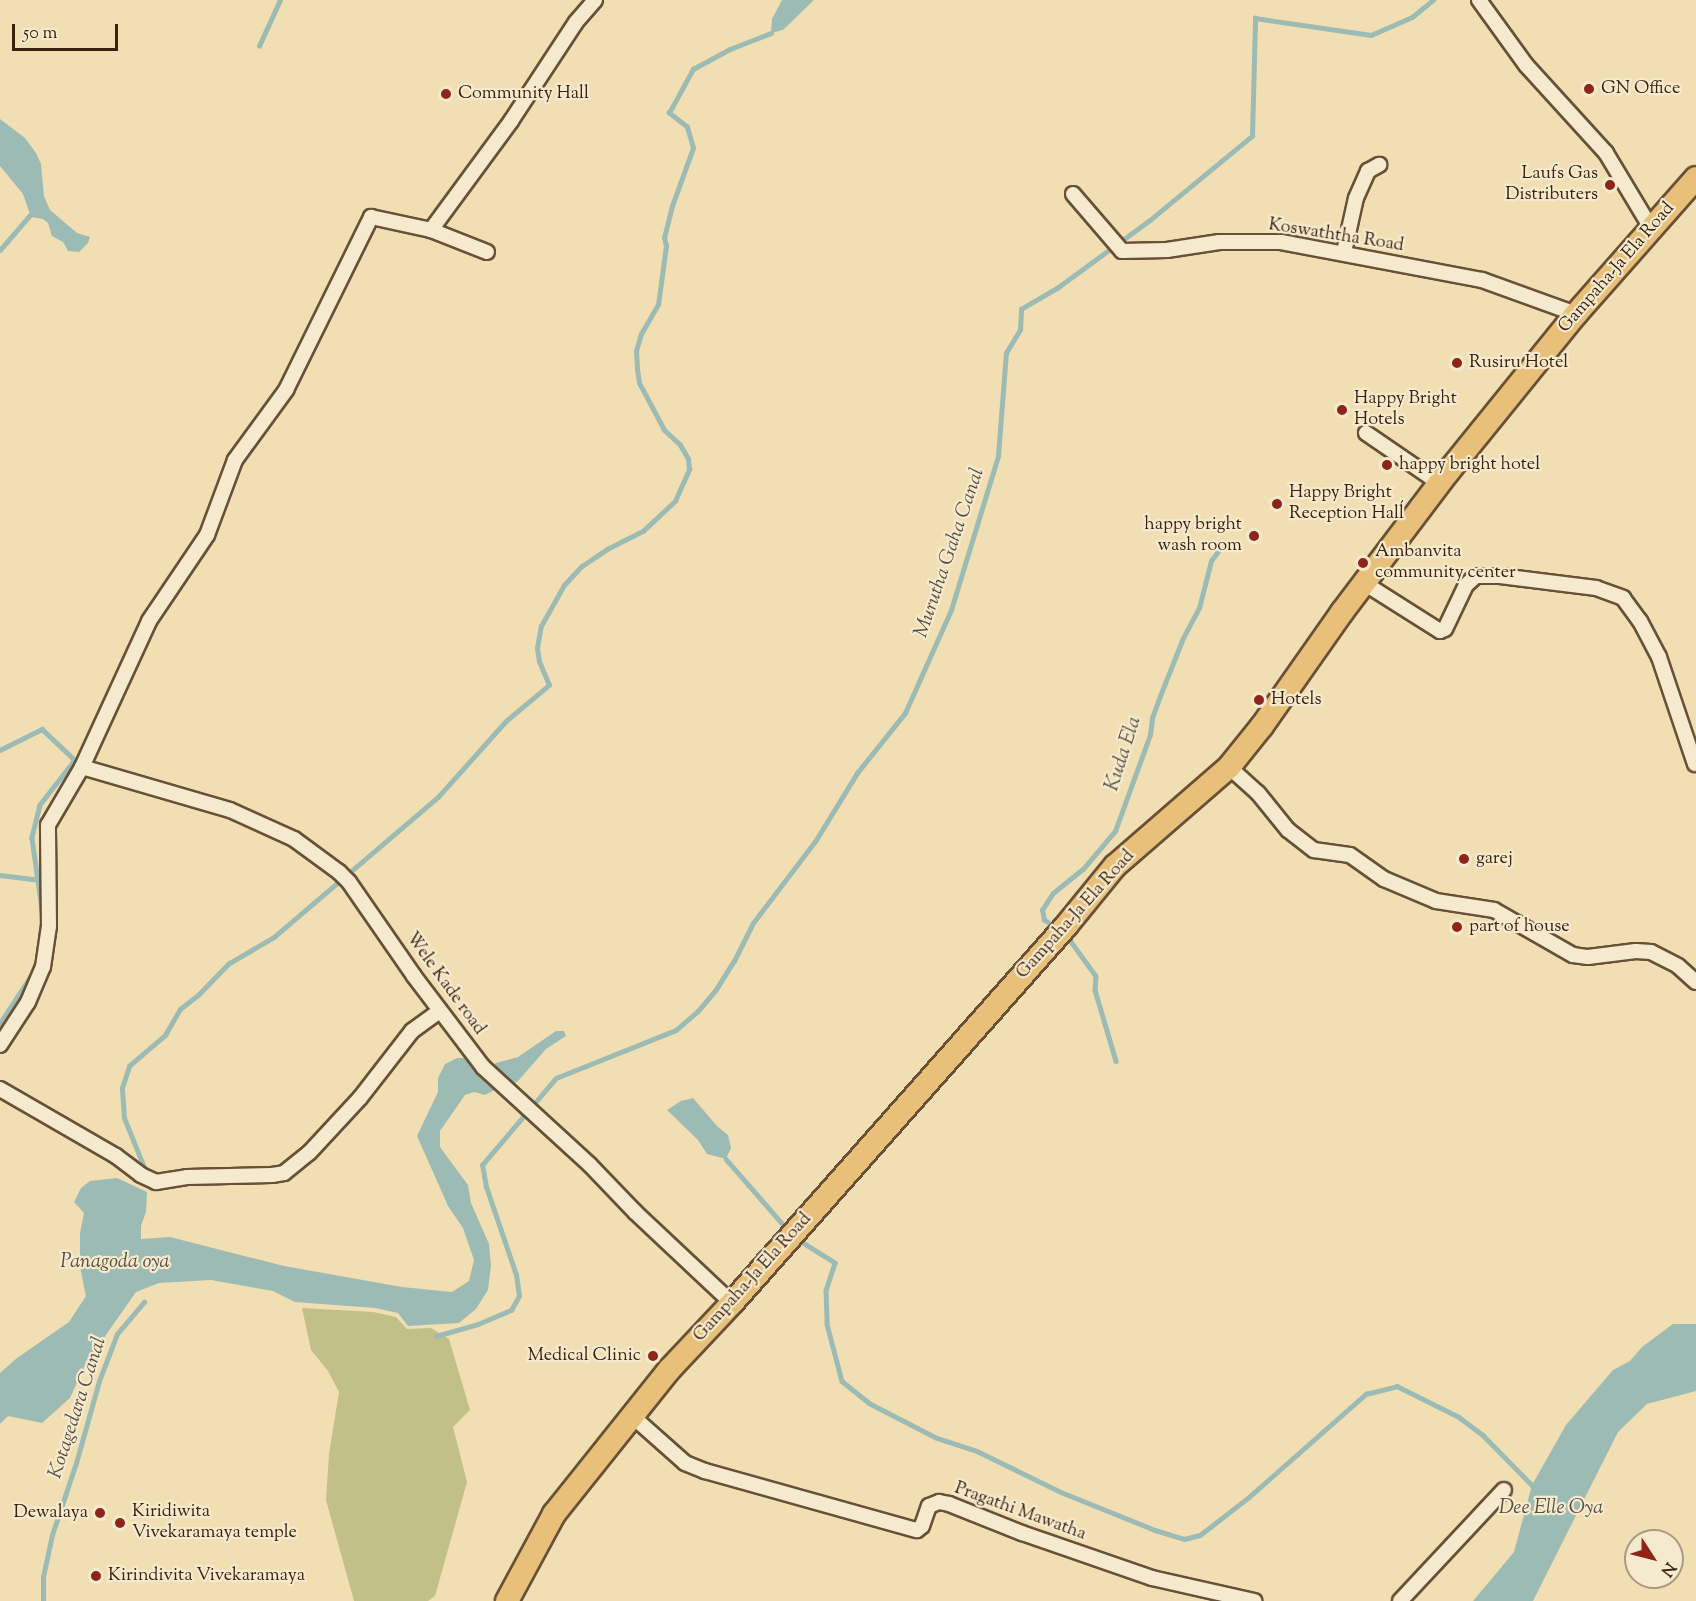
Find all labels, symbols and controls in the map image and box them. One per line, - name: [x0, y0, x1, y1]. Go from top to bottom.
- scale bar: [15, 12, 122, 50]
- text: 50 m: [23, 21, 57, 47]
- place label: GN Office: [1601, 78, 1680, 100]
- marker: GN Office: [1582, 82, 1596, 96]
- place label: Community Hall: [458, 83, 589, 105]
- marker: Community Hall: [439, 87, 453, 101]
- place label: Laufs Gas Distributers: [1505, 164, 1598, 207]
- marker: Laufs Gas Distributers: [1603, 178, 1617, 192]
- street label: Gampaha-Ja Ela Road: [1554, 198, 1680, 338]
- street label: Koswaththa Road: [1267, 215, 1405, 257]
- place label: Rusiru Hotel: [1469, 352, 1568, 374]
- marker: Rusiru Hotel: [1450, 356, 1464, 370]
- place label: Happy Bright Hotels: [1354, 389, 1457, 432]
- marker: Happy Bright Hotels: [1335, 403, 1349, 417]
- place label: happy bright hotel: [1399, 454, 1540, 476]
- marker: happy bright hotel: [1380, 458, 1394, 472]
- water label: Murutha Gaha Canal: [910, 465, 990, 641]
- place label: Happy Bright Reception Halĺ: [1289, 483, 1404, 526]
- marker: Happy Bright Reception Halĺ: [1270, 497, 1284, 511]
- place label: happy bright wash room: [1144, 515, 1242, 558]
- marker: happy bright wash room: [1247, 529, 1261, 543]
- place label: Ambanvita community center: [1375, 542, 1516, 584]
- marker: Ambanvita community center: [1356, 556, 1370, 570]
- place label: Hotels: [1271, 689, 1322, 711]
- marker: Hotels: [1252, 693, 1266, 707]
- water label: Kuda Ela: [1101, 714, 1147, 794]
- street label: Gampaha-Ja Ela Road: [1012, 846, 1140, 984]
- place label: garej: [1476, 848, 1513, 870]
- marker: garej: [1457, 852, 1471, 866]
- place label: part of house: [1469, 916, 1570, 938]
- marker: part of house: [1450, 920, 1464, 934]
- street label: Wele Kade road: [400, 928, 490, 1040]
- street label: Gampaha-Ja Ela Road: [689, 1209, 817, 1347]
- water label: Panagoda oya: [60, 1250, 170, 1274]
- water label: Kotagedara Canal: [44, 1334, 112, 1482]
- place label: Medical Clinic: [527, 1345, 641, 1367]
- marker: Medical Clinic: [646, 1349, 660, 1363]
- street label: Pragathi Mawatha: [951, 1478, 1089, 1546]
- water label: Dee Elle Oya: [1499, 1496, 1603, 1520]
- place label: Dewalaya: [14, 1502, 88, 1524]
- place label: Kiridiwita Vivekaramaya temple: [132, 1502, 297, 1544]
- marker: Dewalaya: [93, 1506, 107, 1520]
- marker: Kiridiwita Vivekaramaya temple: [113, 1516, 127, 1530]
- north arrow: [1624, 1529, 1684, 1589]
- text: N: [1654, 1557, 1680, 1581]
- place label: Kirindivita Vivekaramaya: [108, 1565, 305, 1587]
- marker: Kirindivita Vivekaramaya: [89, 1569, 103, 1583]

